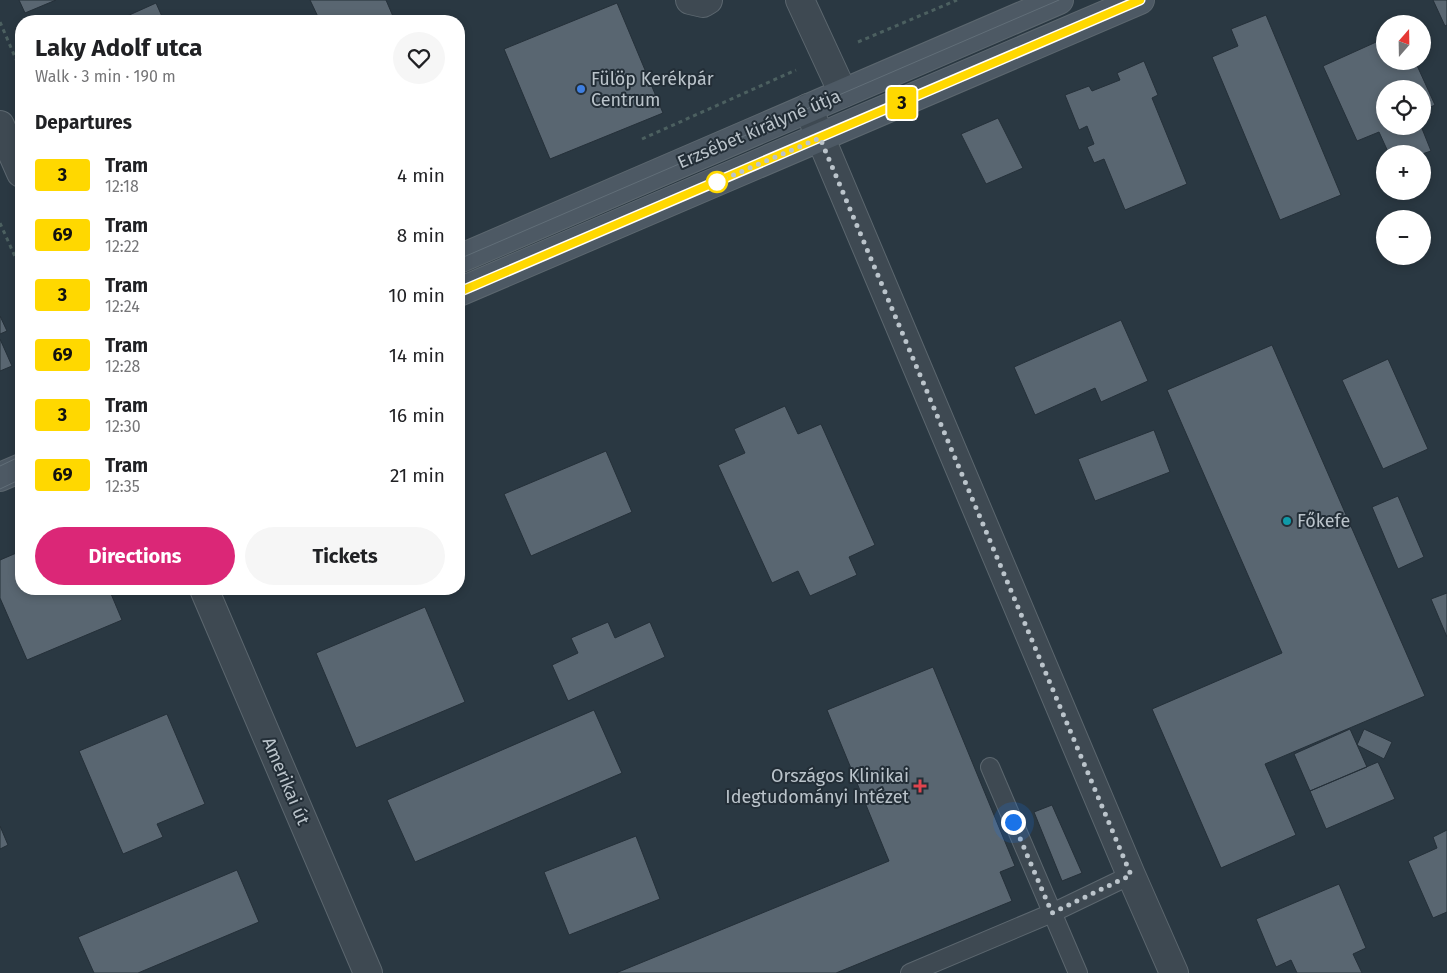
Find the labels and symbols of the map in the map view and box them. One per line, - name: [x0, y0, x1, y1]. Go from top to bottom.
- north arrow: [1376, 15, 1431, 70]
- place label: Fülöp Kerékpár Centrum: [591, 68, 714, 111]
- marker: Fülöp Kerékpár Centrum: [575, 83, 587, 95]
- street label: Erzsébet királyné útja: [674, 85, 844, 173]
- line badge: 3: [886, 87, 918, 119]
- unlabelled marker: [706, 171, 728, 193]
- place label: Főkefe: [1297, 510, 1350, 532]
- marker: Főkefe: [1281, 515, 1293, 527]
- street label: Amerikai út: [258, 734, 315, 829]
- place label: Országos Klinikai Idegtudományi Intézet: [725, 765, 909, 808]
- marker: Országos Klinikai Idegtudományi Intézet: [913, 779, 927, 793]
- your location: [1001, 810, 1026, 835]

